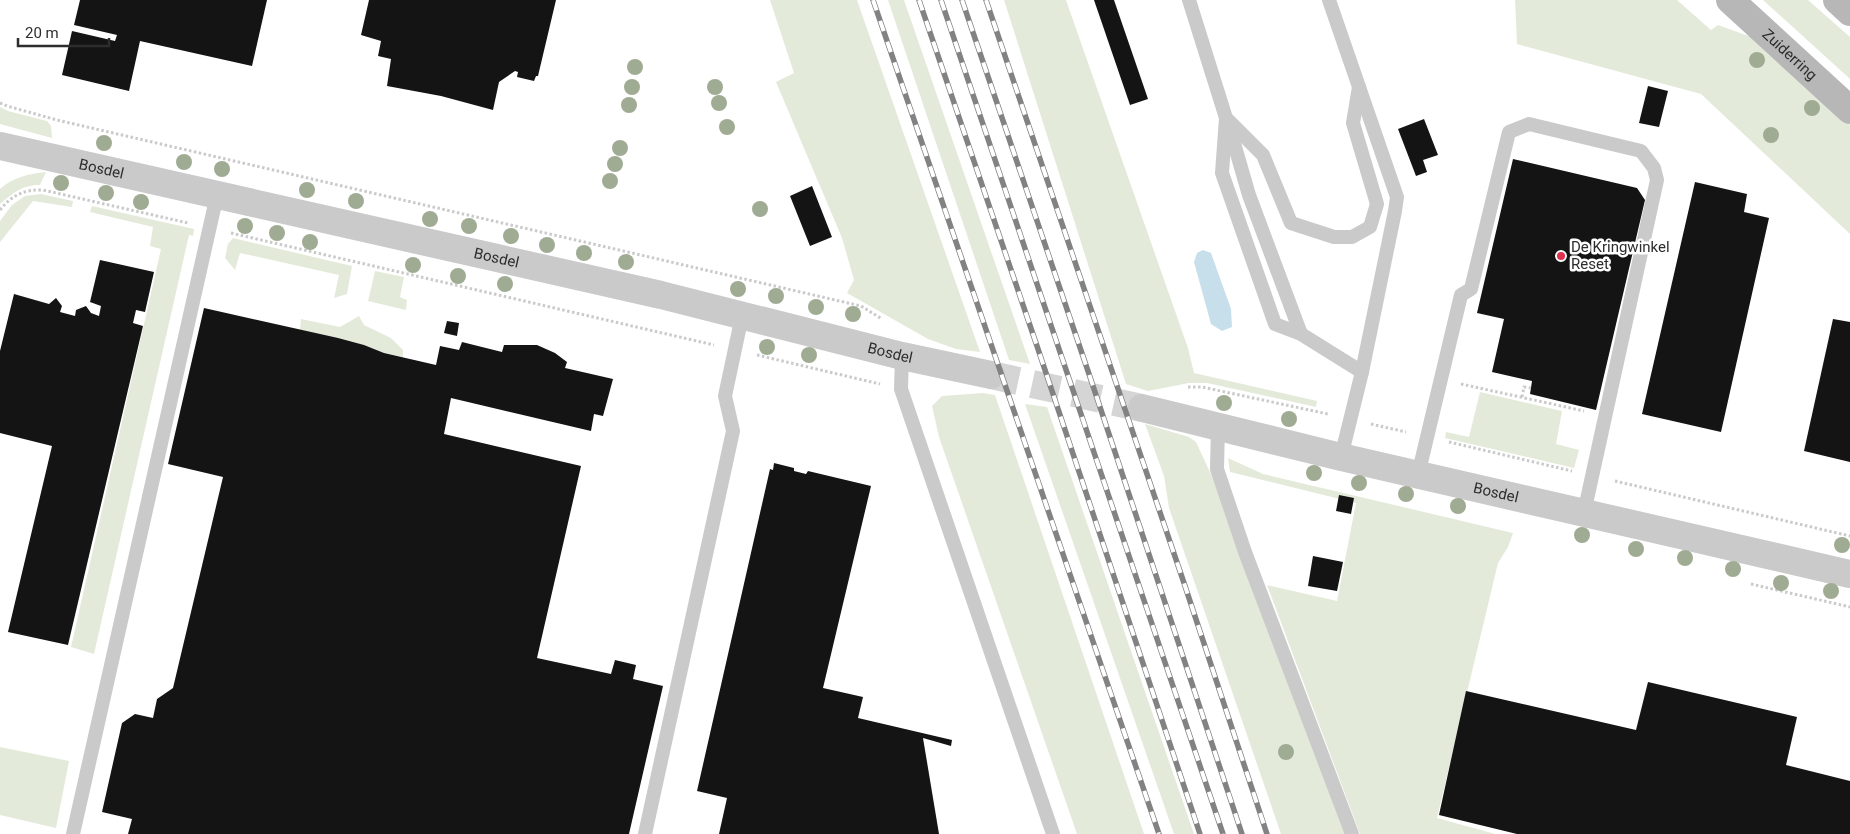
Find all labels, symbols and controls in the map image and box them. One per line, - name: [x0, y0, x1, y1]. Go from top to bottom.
- scale bar: [18, 15, 109, 47]
- text: 20 m: [25, 24, 59, 42]
- street label: Zuiderring: [1759, 25, 1821, 84]
- street label: Bosdel: [77, 155, 126, 183]
- place label: De Kringwinkel Reset: [1571, 238, 1670, 273]
- street label: Bosdel: [472, 244, 521, 272]
- marker: De Kringwinkel Reset: [1555, 250, 1567, 262]
- street label: Bosdel: [866, 339, 914, 367]
- street label: Bosdel: [1472, 479, 1520, 507]

